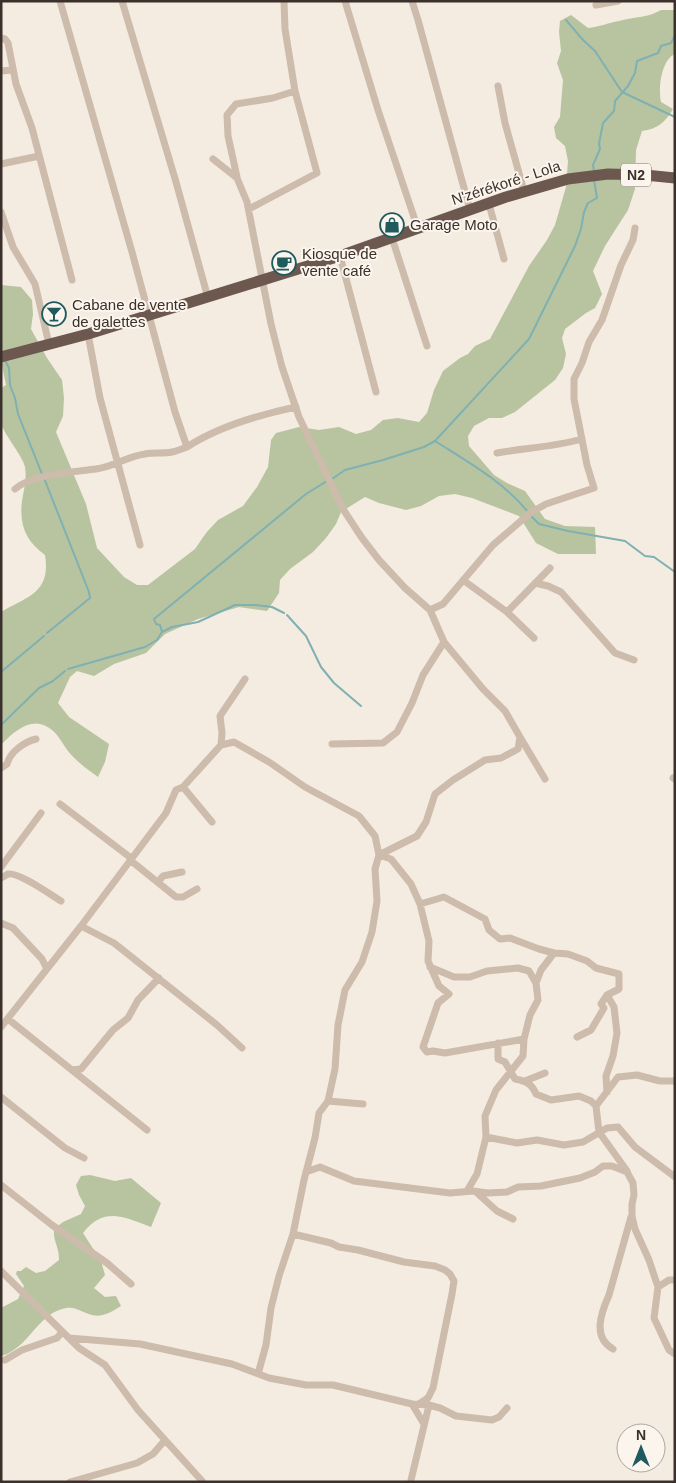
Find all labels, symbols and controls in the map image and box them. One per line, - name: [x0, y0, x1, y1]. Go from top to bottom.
- street label: N'zérékoré - Lola: [449, 157, 563, 208]
- road number: N2: [621, 164, 651, 186]
- shop icon: Garage Moto: [379, 212, 405, 238]
- place label: Garage Moto: [410, 216, 498, 233]
- place label: Kiosque de vente café: [302, 245, 377, 279]
- cafe icon: Kiosque de vente café: [271, 250, 297, 276]
- place label: Cabane de vente de galettes: [72, 296, 186, 330]
- bar icon: Cabane de vente de galettes: [41, 301, 67, 327]
- north arrow: [616, 1423, 666, 1473]
- text: N: [636, 1427, 646, 1443]

